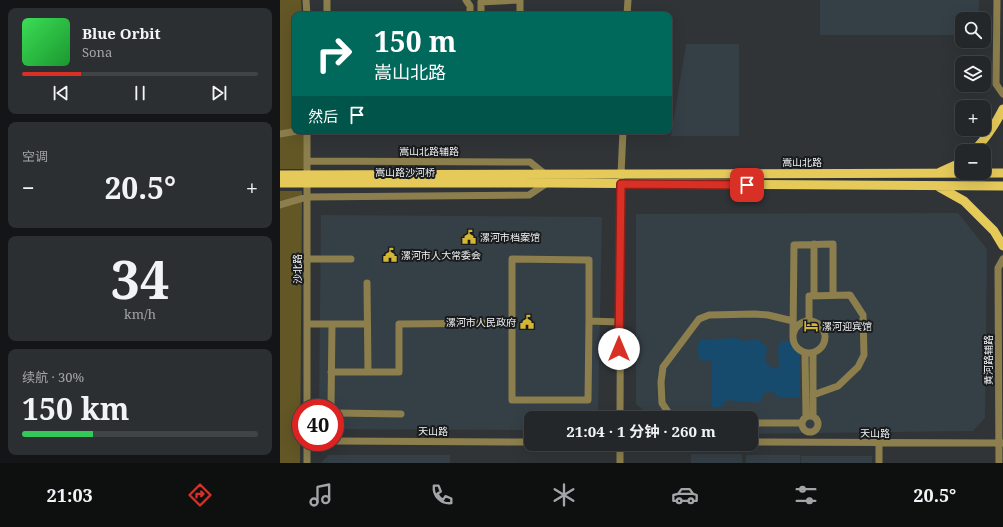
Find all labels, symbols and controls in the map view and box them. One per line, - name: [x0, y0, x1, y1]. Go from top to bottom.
- map controls: [955, 12, 991, 180]
- button: search: [955, 12, 991, 48]
- text: 150 m: [374, 22, 456, 60]
- text: Blue Orbit: [82, 23, 161, 43]
- icon: right: [308, 28, 360, 80]
- text: Sona: [82, 43, 112, 61]
- button: layers: [955, 56, 991, 92]
- text: 嵩山北路: [374, 60, 446, 84]
- icon: previous: [50, 82, 72, 104]
- icon: pause: [129, 82, 151, 104]
- icon: next: [208, 82, 230, 104]
- button: +: [955, 100, 991, 136]
- icon: arrive: [346, 104, 368, 126]
- text: 然后: [308, 106, 338, 126]
- street label: 嵩山北路辅路: [399, 144, 459, 158]
- button: −: [955, 144, 991, 180]
- text: 空调: [22, 147, 48, 165]
- street label: 嵩山北路: [782, 155, 822, 169]
- street label: 嵩山路沙河桥: [375, 165, 435, 179]
- text: 20.5°: [104, 167, 176, 208]
- pin: [730, 168, 764, 202]
- text: −: [22, 172, 35, 202]
- text: +: [246, 172, 258, 202]
- icon: arrive: [736, 174, 758, 196]
- public building icon: 漯河市档案馆: [461, 229, 477, 245]
- place label: 漯河市档案馆: [480, 230, 540, 244]
- text: 34: [111, 243, 169, 314]
- public building icon: 漯河市人大常委会: [382, 247, 398, 263]
- place label: 漯河市人大常委会: [401, 248, 481, 262]
- street label: 沙北路: [290, 254, 304, 284]
- text: km/h: [124, 305, 156, 323]
- public building icon: 漯河市人民政府: [519, 314, 535, 330]
- place label: 漯河市人民政府: [446, 315, 516, 329]
- hotel icon: 漯河迎宾馆: [803, 318, 819, 334]
- place label: 漯河迎宾馆: [822, 319, 872, 333]
- position arrow: [598, 328, 640, 370]
- street label: 黄河路辅路: [981, 335, 995, 385]
- text: 续航 · 30%: [22, 368, 84, 386]
- text: 150 km: [22, 388, 129, 429]
- speed limit sign: 40: [292, 399, 344, 451]
- text: 21:04 · 1 分钟 · 260 m: [566, 421, 716, 441]
- street label: 天山路: [418, 424, 448, 438]
- street label: 天山路: [860, 426, 890, 440]
- icon: directions: [186, 481, 214, 509]
- icon: music: [307, 481, 335, 509]
- icon: phone: [428, 481, 456, 509]
- icon: climate: [550, 481, 578, 509]
- icon: car: [671, 481, 699, 509]
- icon: filters: [792, 481, 820, 509]
- text: 21:03: [47, 483, 93, 507]
- text: 20.5°: [913, 483, 956, 507]

